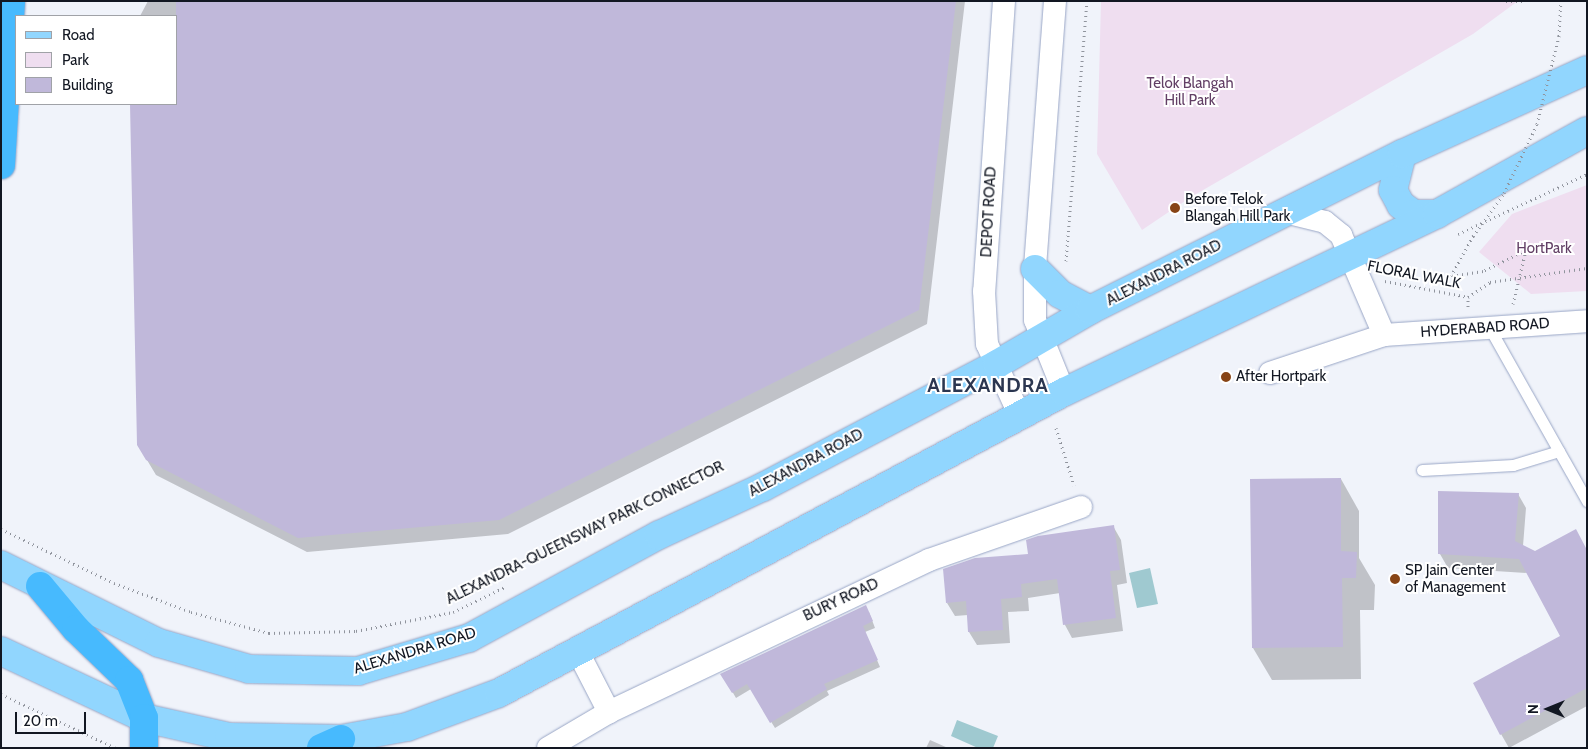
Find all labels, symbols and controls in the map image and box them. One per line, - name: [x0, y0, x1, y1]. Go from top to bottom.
- legend: [15, 15, 178, 105]
- text: Road: [62, 26, 95, 44]
- text: Park: [62, 51, 89, 69]
- park label: Telok Blangah Hill Park: [1146, 74, 1234, 109]
- text: Building: [62, 76, 113, 94]
- street label: DEPOT ROAD: [978, 166, 1000, 258]
- place label: Before Telok Blangah Hill Park: [1185, 190, 1290, 225]
- marker: Before Telok Blangah Hill Park: [1169, 202, 1181, 214]
- street label: ALEXANDRA ROAD: [1103, 236, 1225, 310]
- park label: HortPark: [1516, 240, 1572, 258]
- street label: FLORAL WALK: [1366, 257, 1462, 293]
- street label: HYDERABAD ROAD: [1420, 315, 1550, 341]
- place label: After Hortpark: [1236, 368, 1326, 386]
- marker: After Hortpark: [1220, 371, 1232, 383]
- district label: ALEXANDRA: [926, 373, 1050, 397]
- street label: ALEXANDRA ROAD: [746, 425, 866, 501]
- street label: ALEXANDRA-QUEENSWAY PARK CONNECTOR: [443, 458, 727, 608]
- place label: SP Jain Center of Management: [1405, 561, 1506, 596]
- marker: SP Jain Center of Management: [1389, 573, 1401, 585]
- street label: BURY ROAD: [800, 575, 882, 625]
- street label: ALEXANDRA ROAD: [352, 624, 478, 678]
- north arrow: [1523, 684, 1573, 734]
- scale bar: [18, 702, 89, 734]
- text: N: [1524, 704, 1542, 714]
- text: 20 m: [23, 712, 58, 730]

